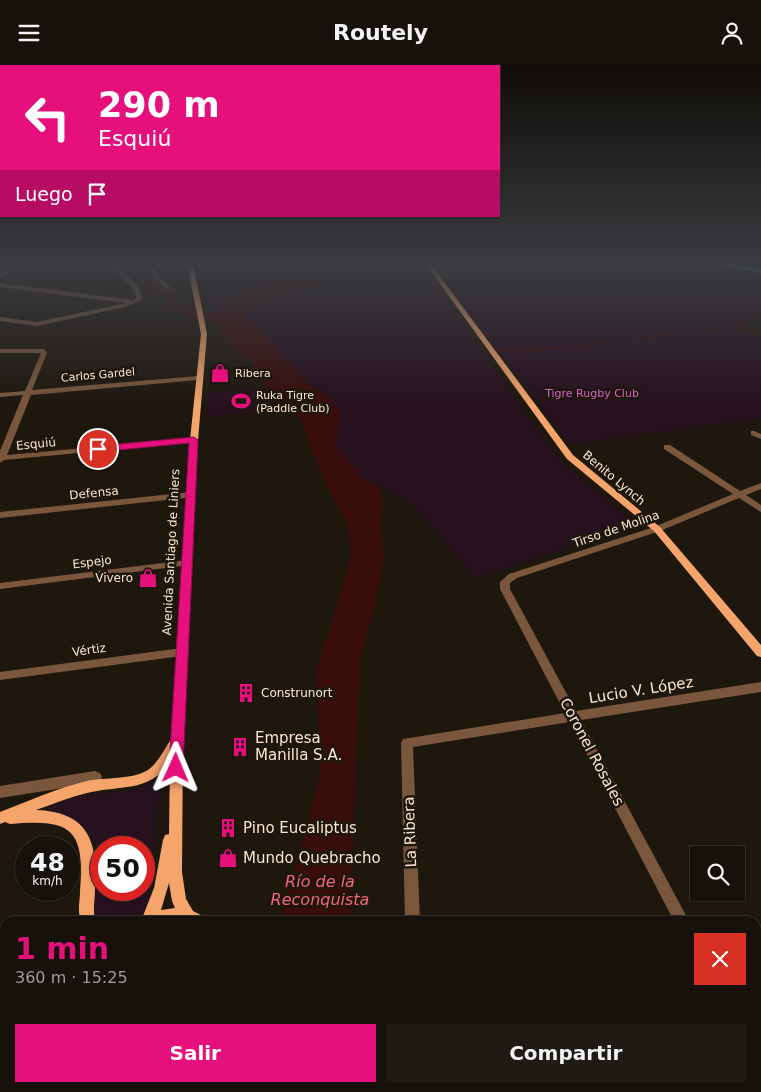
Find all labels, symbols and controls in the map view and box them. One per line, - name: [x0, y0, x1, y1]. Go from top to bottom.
- icon: menu: [15, 19, 43, 47]
- icon: person: [718, 19, 746, 47]
- text: Routely: [333, 20, 428, 45]
- icon: left: [15, 85, 80, 150]
- text: 290 m: [98, 85, 220, 125]
- text: Esquiú: [98, 126, 171, 151]
- icon: arrive: [83, 180, 111, 208]
- text: Luego: [15, 183, 73, 205]
- shop icon: Ribera: [209, 362, 231, 384]
- street label: Carlos Gardel: [60, 365, 136, 385]
- place label: Ribera: [235, 367, 271, 380]
- park label: Tigre Rugby Club: [544, 387, 639, 400]
- place label: Ruka Tigre (Paddle Club): [256, 389, 329, 415]
- sports icon: Ruka Tigre (Paddle Club): [230, 390, 252, 412]
- pin: [77, 428, 119, 470]
- street label: Esquiú: [15, 435, 57, 453]
- icon: arrive: [84, 435, 112, 463]
- street label: Benito Lynch: [580, 448, 648, 508]
- street label: Avenida Santiago de Liniers: [160, 468, 182, 636]
- street label: Defensa: [69, 483, 119, 503]
- street label: Tirso de Molina: [570, 508, 661, 551]
- street label: Espejo: [72, 553, 112, 571]
- shop icon: Vivero: [137, 567, 159, 589]
- place label: Vivero: [95, 571, 133, 585]
- street label: Vértiz: [71, 641, 107, 659]
- street label: Lucio V. López: [587, 673, 695, 707]
- building icon: Construnort: [235, 682, 257, 704]
- place label: Construnort: [261, 686, 333, 700]
- street label: Coronel Rosales: [556, 695, 628, 809]
- place label: Empresa Manilla S.A.: [255, 729, 342, 764]
- building icon: Empresa Manilla S.A.: [229, 736, 251, 758]
- position arrow: [149, 741, 201, 793]
- street label: La Ribera: [400, 796, 420, 868]
- building icon: Pino Eucaliptus: [217, 817, 239, 839]
- place label: Pino Eucaliptus: [243, 819, 357, 837]
- speed limit sign: 50: [90, 836, 155, 901]
- map controls: [690, 846, 745, 901]
- button: search: [690, 846, 745, 901]
- shop icon: Mundo Quebracho: [217, 847, 239, 869]
- text: 48: [30, 848, 65, 877]
- place label: Mundo Quebracho: [243, 849, 381, 867]
- water label: Río de la Reconquista: [271, 872, 369, 909]
- text: km/h: [32, 874, 63, 888]
- text: 1 min: [15, 931, 109, 966]
- button: close: [694, 933, 746, 985]
- text: 360 m · 15:25: [15, 968, 128, 987]
- button: Salir: [15, 1024, 376, 1082]
- button: Compartir: [386, 1024, 746, 1082]

